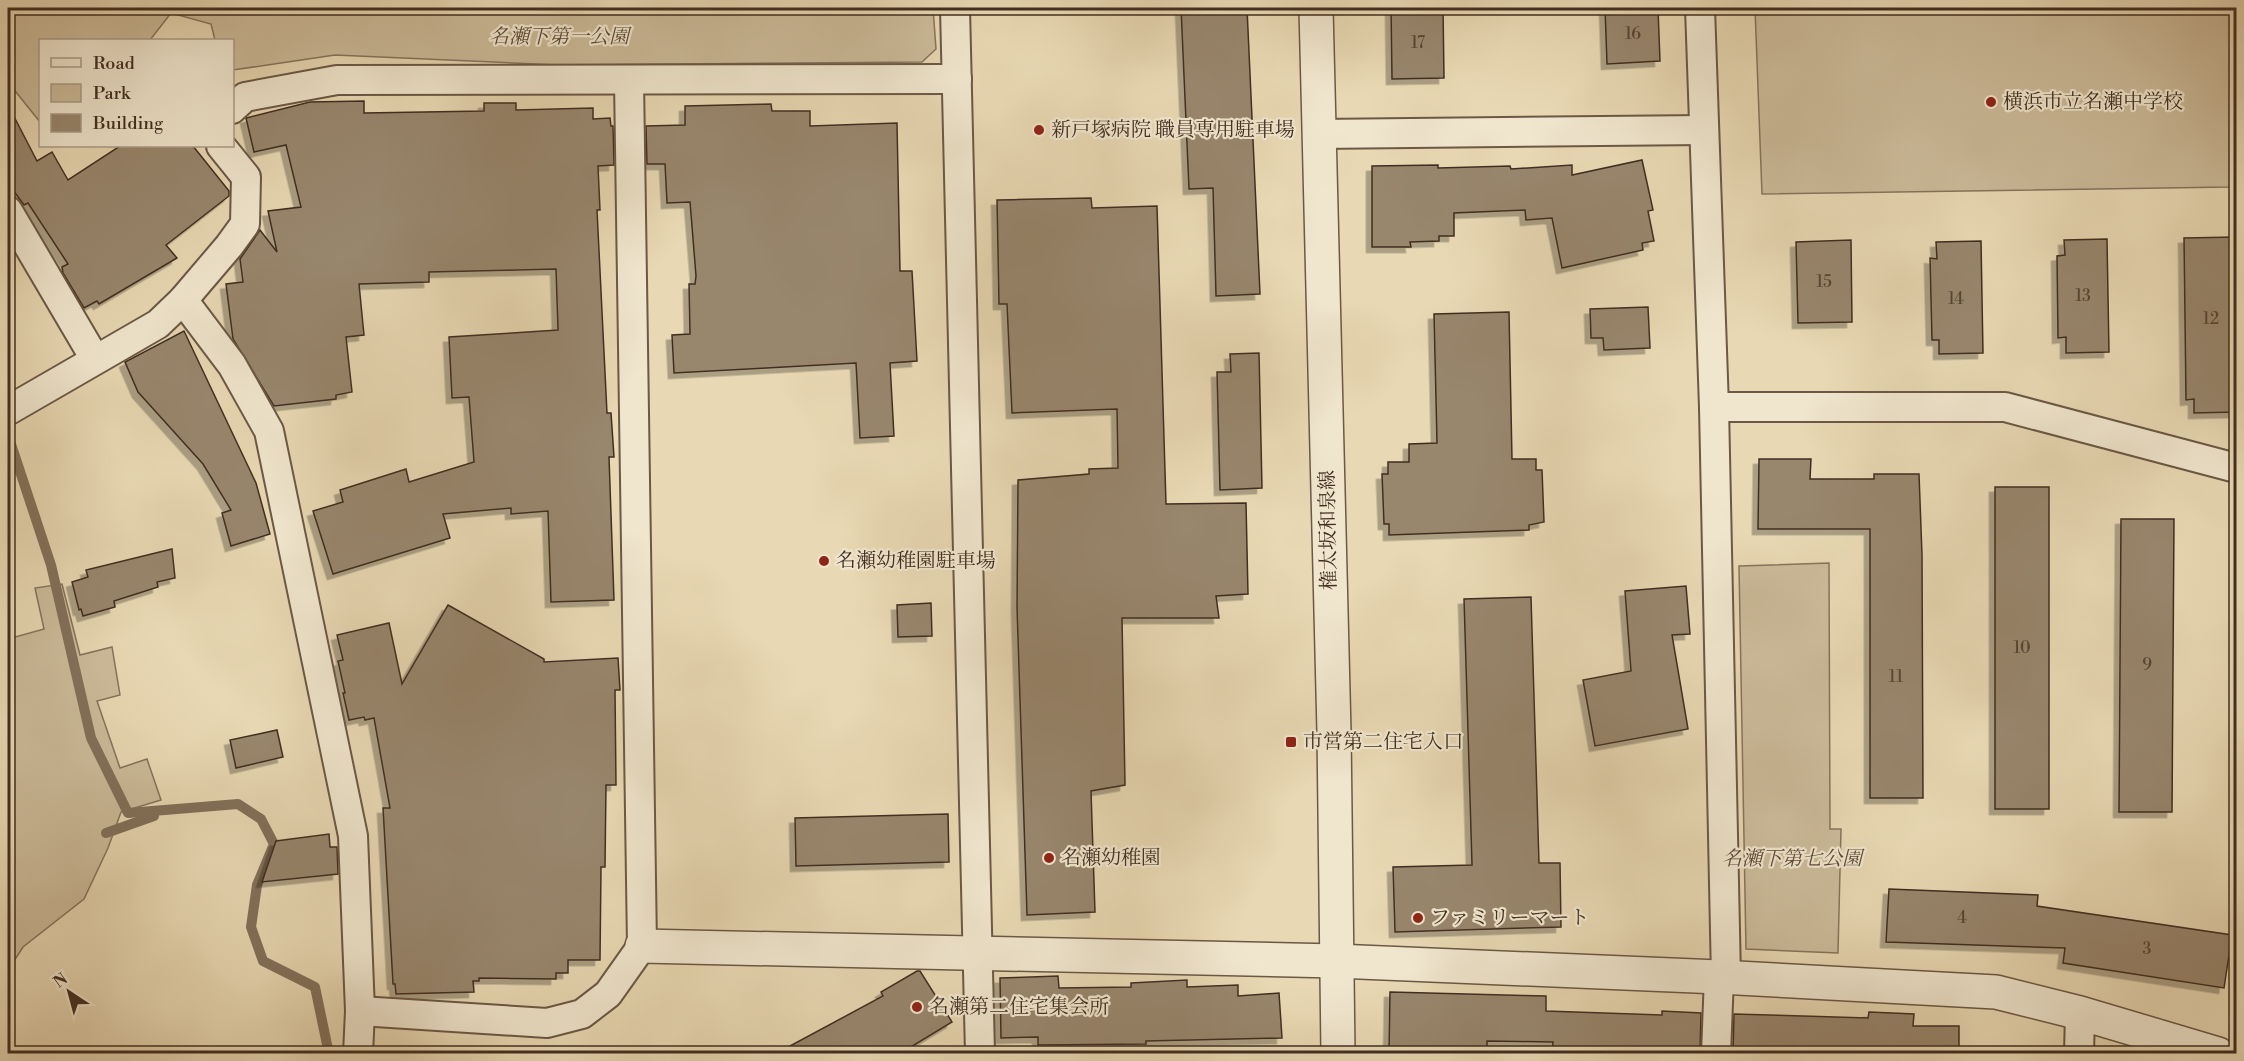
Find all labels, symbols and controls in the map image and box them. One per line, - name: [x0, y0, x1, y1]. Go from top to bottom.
- house number: 16: [1625, 24, 1641, 44]
- park label: 名瀬下第一公園: [489, 25, 632, 50]
- house number: 17: [1411, 33, 1425, 53]
- legend: [39, 39, 234, 147]
- text: Road: [93, 52, 136, 75]
- text: Park: [93, 82, 132, 105]
- place label: 横浜市立名瀬中学校: [2003, 90, 2183, 115]
- marker: 横浜市立名瀬中学校: [1984, 95, 1998, 109]
- text: Building: [92, 112, 164, 135]
- place label: 新戸塚病院 職員専用駐車場: [1051, 118, 1295, 143]
- marker: 新戸塚病院 職員専用駐車場: [1032, 123, 1046, 137]
- house number: 15: [1816, 272, 1832, 292]
- house number: 13: [2075, 286, 2091, 306]
- house number: 14: [1948, 289, 1964, 309]
- house number: 12: [2203, 309, 2219, 329]
- street label: 権太坂和泉線: [1315, 470, 1343, 590]
- place label: 名瀬幼稚園駐車場: [836, 549, 996, 574]
- marker: 名瀬幼稚園駐車場: [817, 554, 831, 568]
- house number: 10: [2014, 638, 2031, 658]
- house number: 9: [2142, 655, 2152, 675]
- house number: 11: [1889, 667, 1903, 687]
- place label: 市営第二住宅入口: [1303, 730, 1463, 755]
- marker: 市営第二住宅入口: [1284, 735, 1298, 749]
- place label: 名瀬幼稚園: [1061, 846, 1161, 871]
- park label: 名瀬下第七公園: [1722, 847, 1865, 872]
- marker: 名瀬幼稚園: [1042, 851, 1056, 865]
- place label: ファミリーマート: [1430, 906, 1590, 931]
- house number: 4: [1957, 908, 1967, 928]
- marker: ファミリーマート: [1411, 911, 1425, 925]
- house number: 3: [2143, 939, 2152, 959]
- north arrow: [39, 962, 99, 1022]
- text: N: [50, 969, 72, 992]
- place label: 名瀬第二住宅集会所: [929, 995, 1109, 1020]
- marker: 名瀬第二住宅集会所: [910, 1000, 924, 1014]

